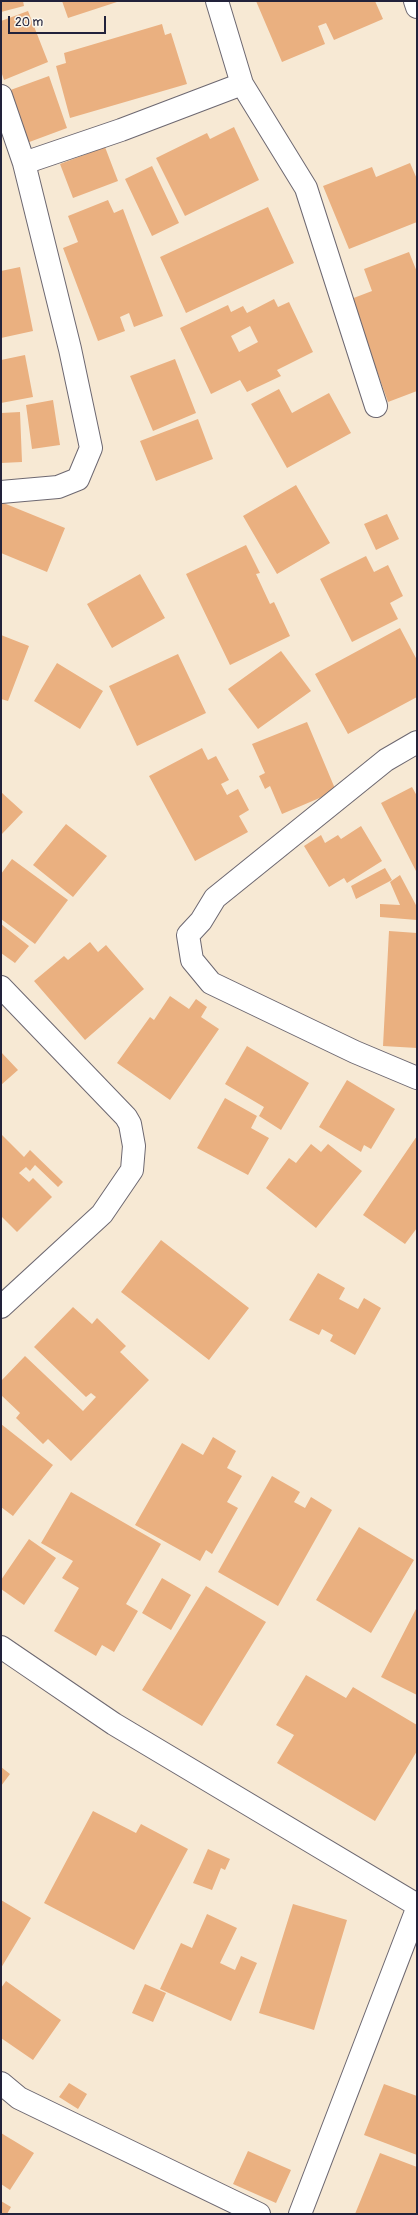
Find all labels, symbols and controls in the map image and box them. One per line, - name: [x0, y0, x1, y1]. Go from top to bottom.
- scale bar: [10, 8, 108, 34]
- text: 20 m: [15, 15, 43, 30]

